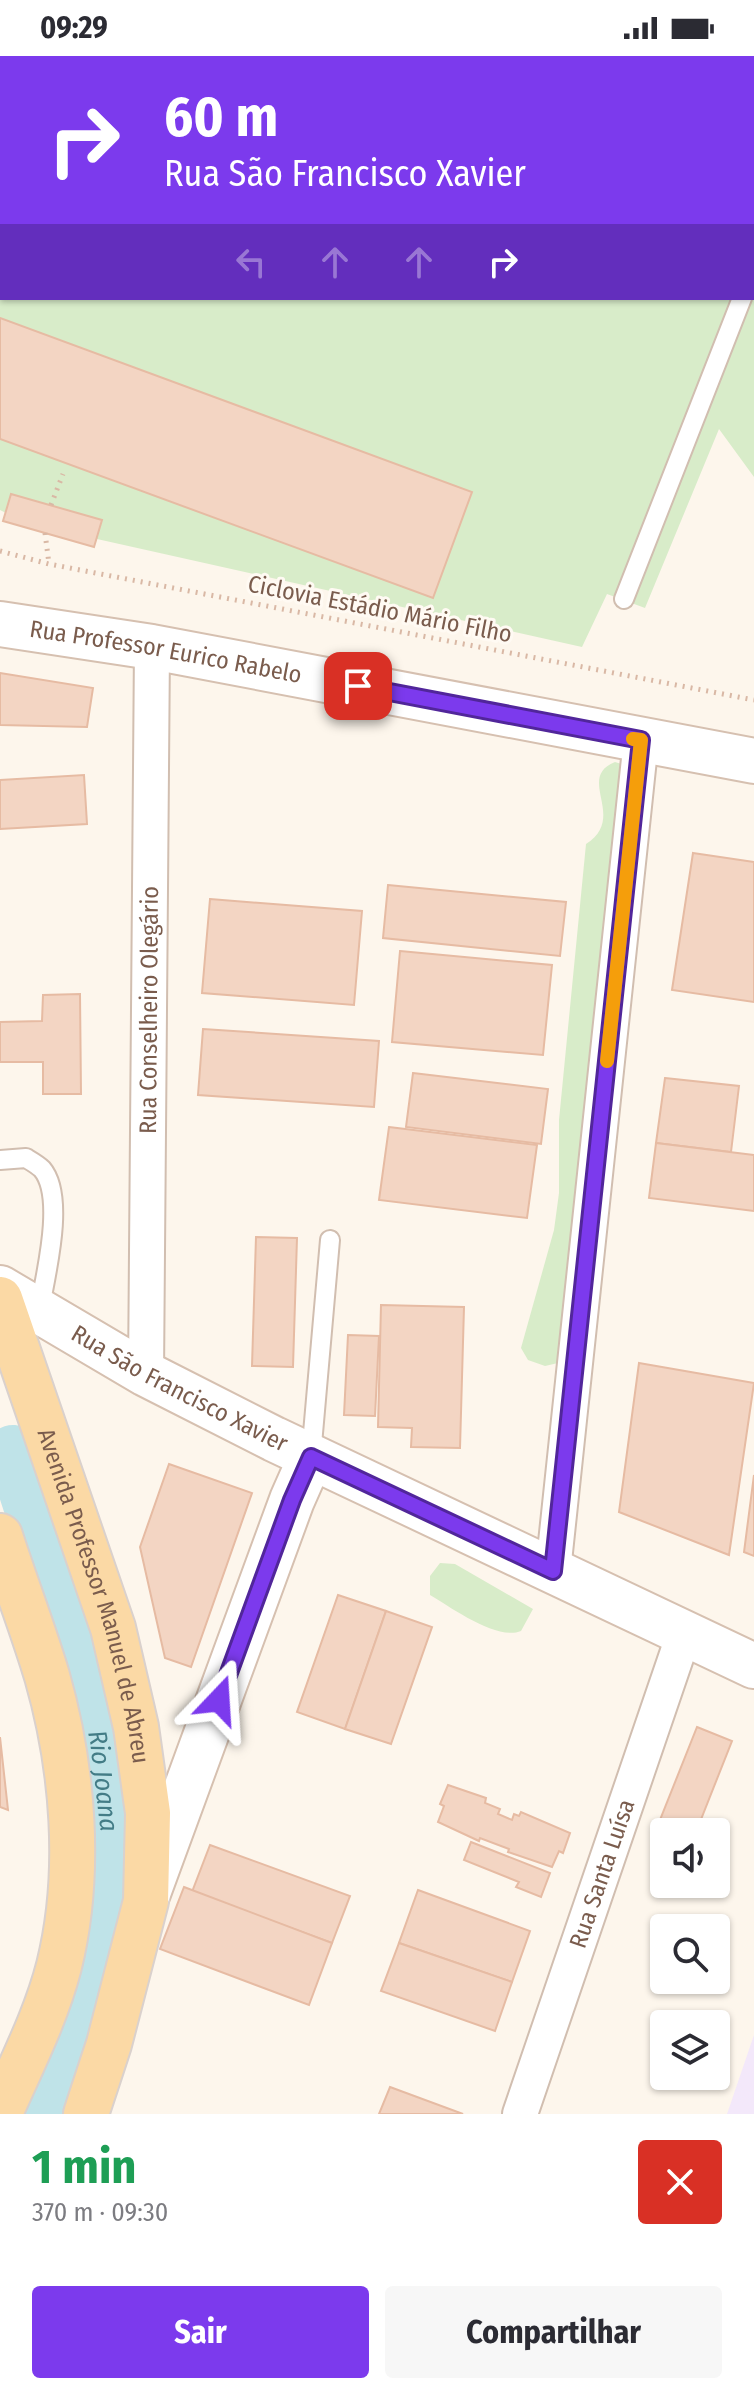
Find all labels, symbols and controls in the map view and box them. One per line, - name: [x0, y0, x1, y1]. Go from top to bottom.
- text: 09:29: [40, 10, 108, 46]
- text: 60 m: [164, 84, 278, 151]
- icon: right: [32, 88, 136, 192]
- text: Rua São Francisco Xavier: [164, 152, 526, 196]
- icon: left: [229, 240, 273, 284]
- icon: ahead: [313, 240, 357, 284]
- icon: ahead: [397, 240, 441, 284]
- icon: right: [481, 240, 525, 284]
- street label: Ciclovia Estádio Mário Filho: [246, 570, 514, 648]
- street label: Rua Professor Eurico Rabelo: [28, 615, 304, 689]
- pin: [324, 652, 392, 720]
- icon: arrive: [336, 664, 380, 708]
- street label: Rua Conselheiro Olegário: [134, 886, 164, 1134]
- street label: Rua São Francisco Xavier: [66, 1319, 293, 1458]
- street label: Avenida Professor Manuel de Abreu: [32, 1425, 155, 1765]
- position arrow: [177, 1658, 261, 1742]
- water label: Rio Joana: [82, 1727, 125, 1833]
- street label: Rua Santa Luísa: [564, 1796, 640, 1952]
- map controls: [650, 1818, 730, 2090]
- button: sound: [650, 1818, 730, 1898]
- button: search: [650, 1914, 730, 1994]
- button: layers: [650, 2010, 730, 2090]
- text: 1 min: [32, 2138, 137, 2196]
- button: close: [638, 2140, 722, 2224]
- text: 370 m · 09:30: [32, 2197, 168, 2228]
- button: Sair: [32, 2286, 369, 2378]
- button: Compartilhar: [385, 2286, 722, 2378]

